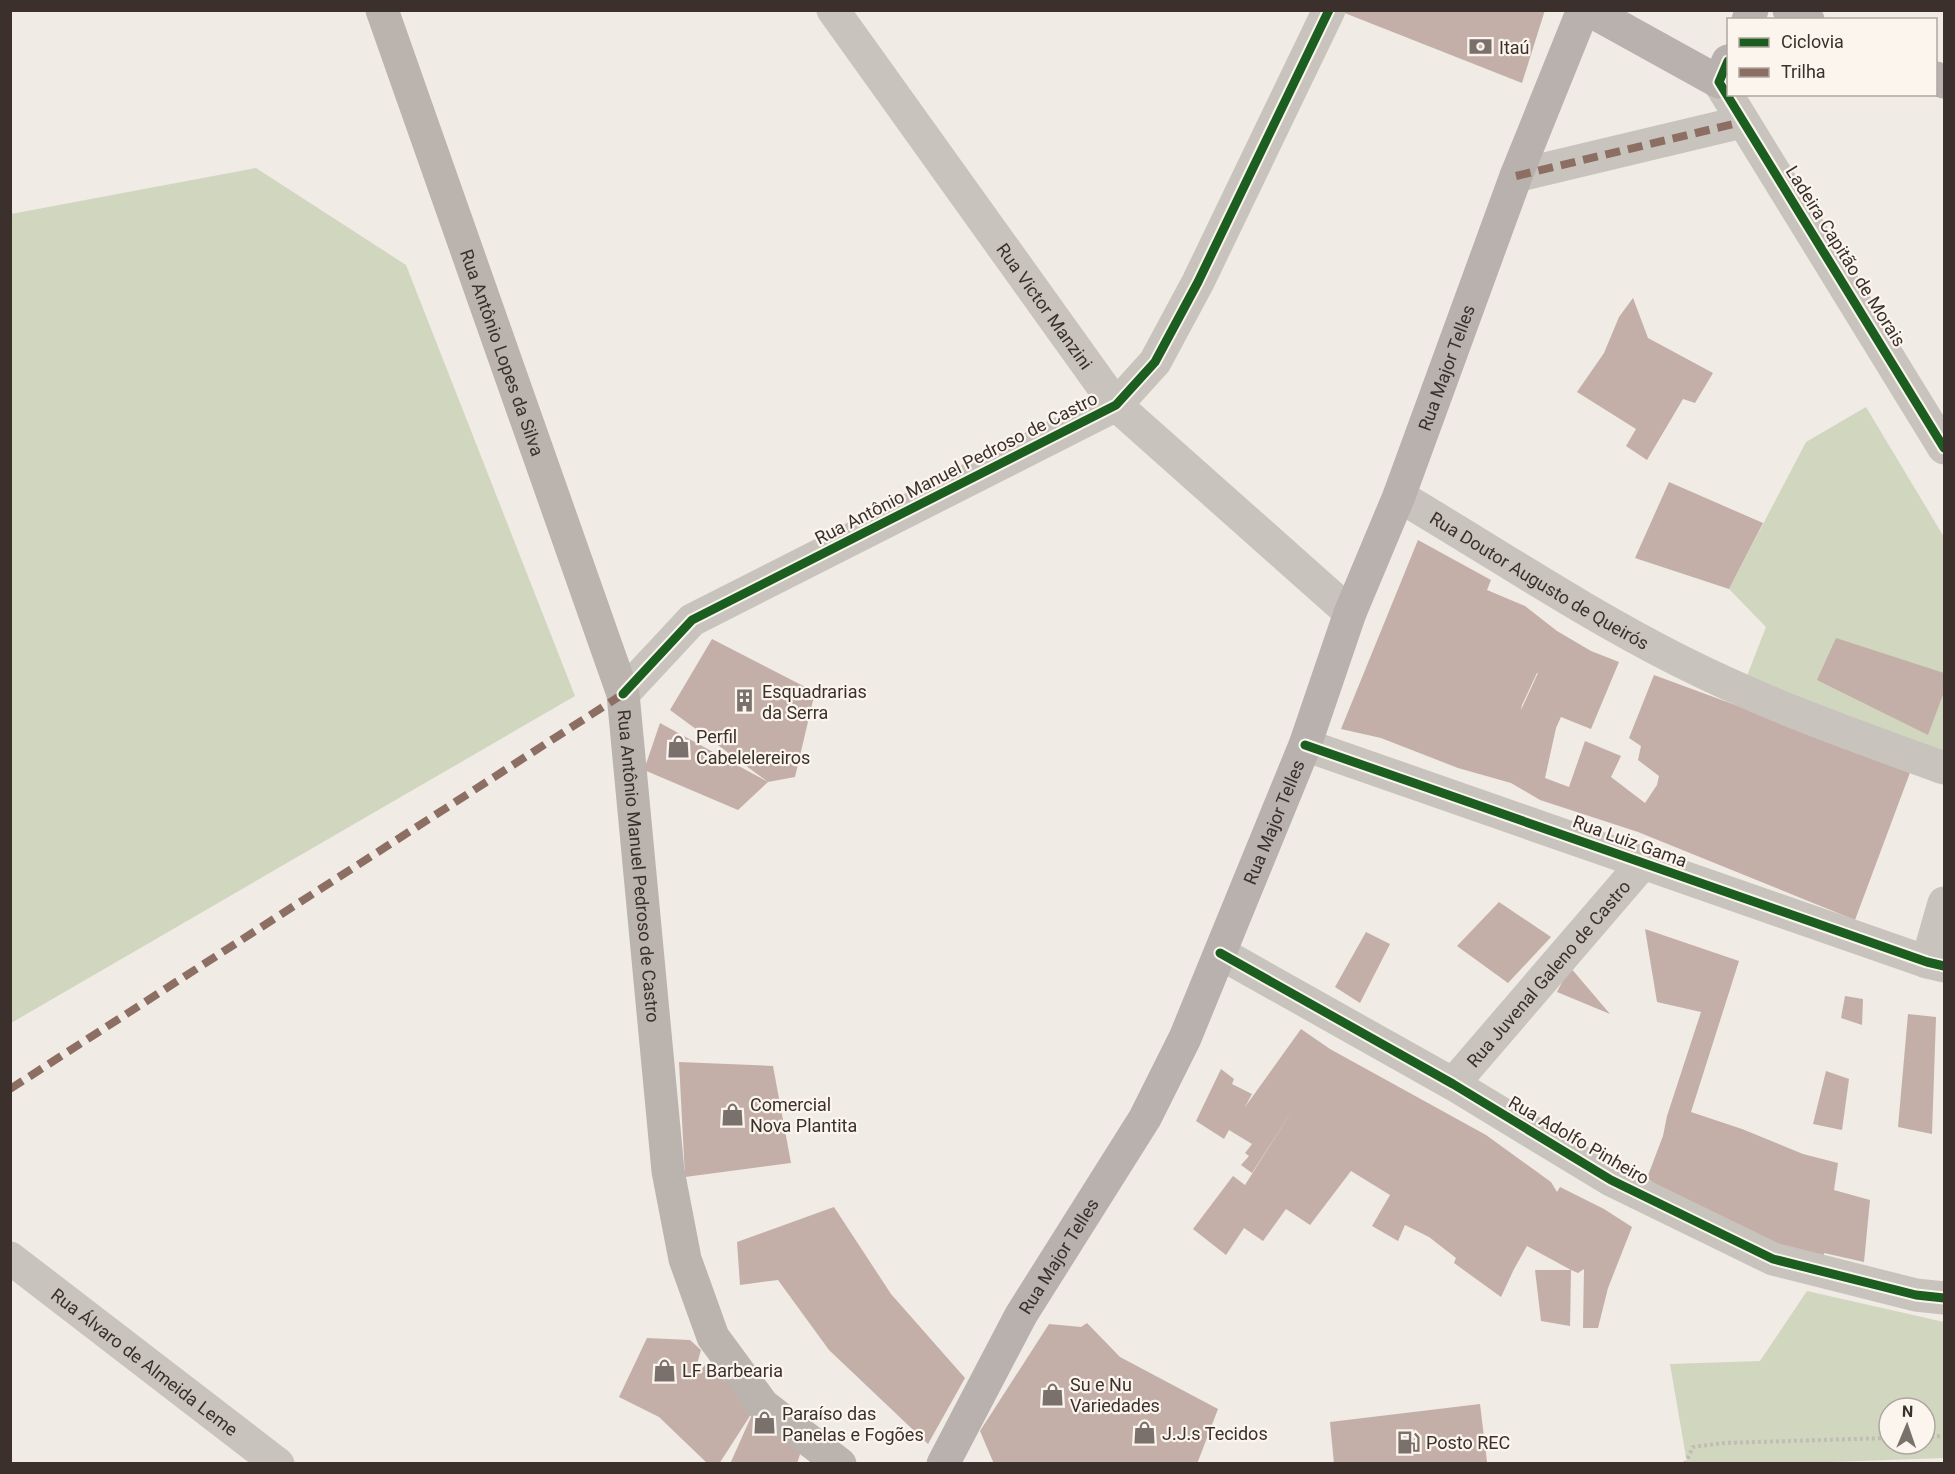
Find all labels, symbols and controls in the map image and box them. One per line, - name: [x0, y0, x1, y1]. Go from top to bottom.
- legend: [1727, 18, 1937, 96]
- text: Ciclovia: [1781, 31, 1844, 52]
- bank icon: Itaú: [1468, 34, 1494, 60]
- place label: Itaú: [1499, 37, 1530, 58]
- text: Trilha: [1781, 61, 1826, 82]
- street label: Ladeira Capitão de Morais: [1782, 162, 1910, 350]
- street label: Rua Victor Manzini: [993, 239, 1097, 373]
- street label: Rua Antônio Lopes da Silva: [457, 246, 549, 459]
- street label: Rua Major Telles: [1413, 302, 1479, 434]
- street label: Rua Antônio Manuel Pedroso de Castro: [811, 387, 1101, 549]
- street label: Rua Doutor Augusto de Queirós: [1426, 507, 1653, 653]
- place label: Esquadrarias da Serra: [762, 681, 867, 723]
- building icon: Esquadrarias da Serra: [731, 688, 757, 714]
- street label: Rua Antônio Manuel Pedroso de Castro: [614, 709, 664, 1023]
- place label: Perfil Cabelelereiros: [696, 726, 810, 768]
- shop icon: Perfil Cabelelereiros: [665, 733, 691, 759]
- street label: Rua Major Telles: [1239, 756, 1308, 887]
- street label: Rua Luiz Gama: [1570, 811, 1690, 871]
- street label: Rua Juvenal Galeno de Castro: [1462, 876, 1634, 1071]
- street label: Rua Adolfo Pinheiro: [1505, 1091, 1653, 1189]
- place label: Comercial Nova Plantita: [750, 1094, 857, 1136]
- shop icon: Comercial Nova Plantita: [719, 1101, 745, 1127]
- street label: Rua Major Telles: [1014, 1194, 1102, 1318]
- street label: Rua Álvaro de Almeida Leme: [47, 1283, 242, 1440]
- shop icon: LF Barbearia: [651, 1357, 677, 1383]
- place label: LF Barbearia: [682, 1360, 783, 1381]
- place label: Su e Nu Variedades: [1070, 1374, 1160, 1416]
- shop icon: Su e Nu Variedades: [1039, 1381, 1065, 1407]
- north arrow: [1877, 1396, 1937, 1456]
- text: N: [1902, 1402, 1913, 1421]
- place label: Paraíso das Panelas e Fogões: [782, 1403, 924, 1445]
- shop icon: Paraíso das Panelas e Fogões: [751, 1410, 777, 1436]
- shop icon: J.J.s Tecidos: [1131, 1420, 1157, 1446]
- place label: J.J.s Tecidos: [1162, 1423, 1268, 1444]
- fuel station icon: Posto REC: [1395, 1429, 1421, 1455]
- place label: Posto REC: [1426, 1432, 1510, 1453]

